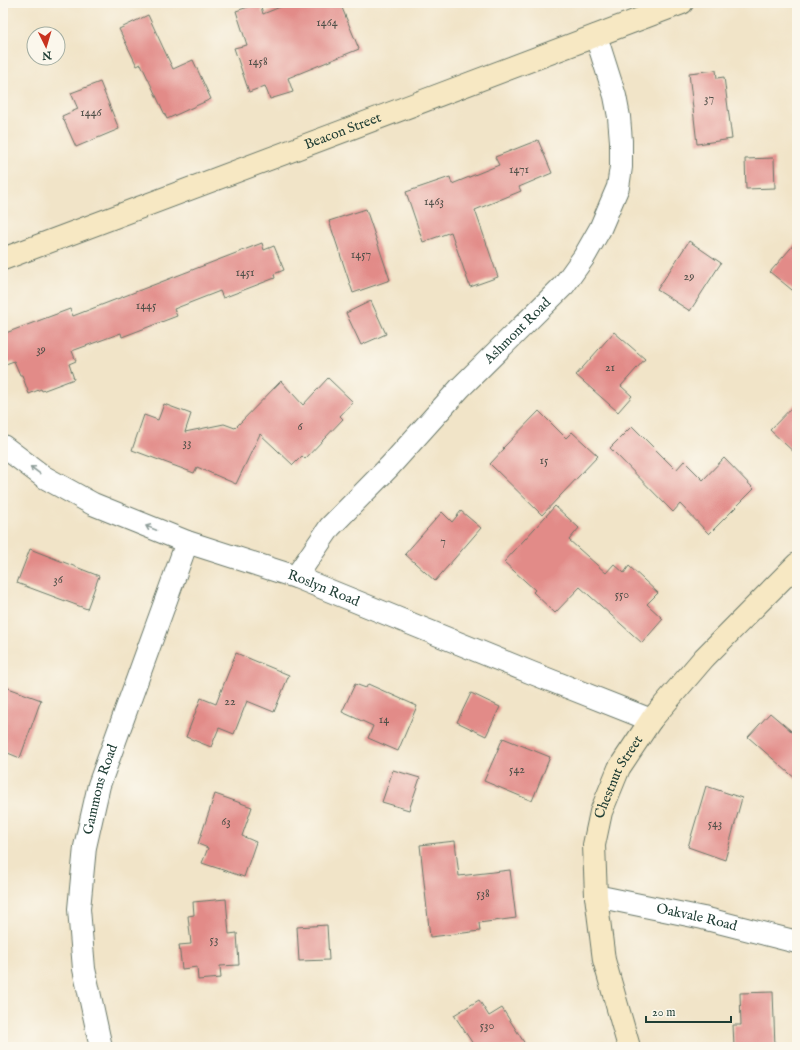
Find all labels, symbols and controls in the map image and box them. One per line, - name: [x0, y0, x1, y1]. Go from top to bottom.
- house number: 1464: [316, 15, 338, 30]
- north arrow: [26, 26, 66, 66]
- text: N: [41, 47, 53, 62]
- house number: 1458: [248, 54, 268, 69]
- house number: 37: [704, 91, 714, 106]
- house number: 1446: [80, 105, 103, 120]
- street label: Beacon Street: [302, 109, 384, 154]
- house number: 1471: [509, 162, 529, 177]
- house number: 1463: [424, 194, 444, 209]
- house number: 1457: [351, 247, 371, 262]
- house number: 1451: [235, 265, 255, 280]
- house number: 29: [684, 269, 694, 284]
- street label: Ashmont Road: [480, 293, 555, 369]
- house number: 1445: [136, 298, 157, 313]
- house number: 39: [36, 342, 46, 357]
- house number: 21: [605, 360, 615, 375]
- house number: 6: [297, 419, 303, 434]
- house number: 33: [183, 435, 191, 450]
- house number: 15: [540, 453, 549, 468]
- one-way arrow: [30, 466, 41, 475]
- one-way arrow: [146, 523, 158, 531]
- house number: 7: [440, 534, 446, 549]
- street label: Roslyn Road: [286, 566, 363, 611]
- house number: 36: [53, 572, 64, 587]
- house number: 550: [615, 587, 629, 602]
- house number: 22: [224, 694, 236, 709]
- house number: 14: [379, 712, 389, 727]
- street label: Chestnut Street: [591, 732, 647, 820]
- street label: Gammons Road: [79, 741, 122, 836]
- house number: 542: [509, 762, 525, 777]
- house number: 63: [221, 814, 231, 829]
- house number: 543: [708, 816, 722, 831]
- house number: 538: [476, 886, 490, 901]
- street label: Oakvale Road: [655, 900, 740, 935]
- house number: 53: [210, 932, 218, 947]
- scale bar: [646, 998, 731, 1024]
- text: 20 m: [652, 1005, 675, 1020]
- house number: 530: [480, 1018, 494, 1033]

